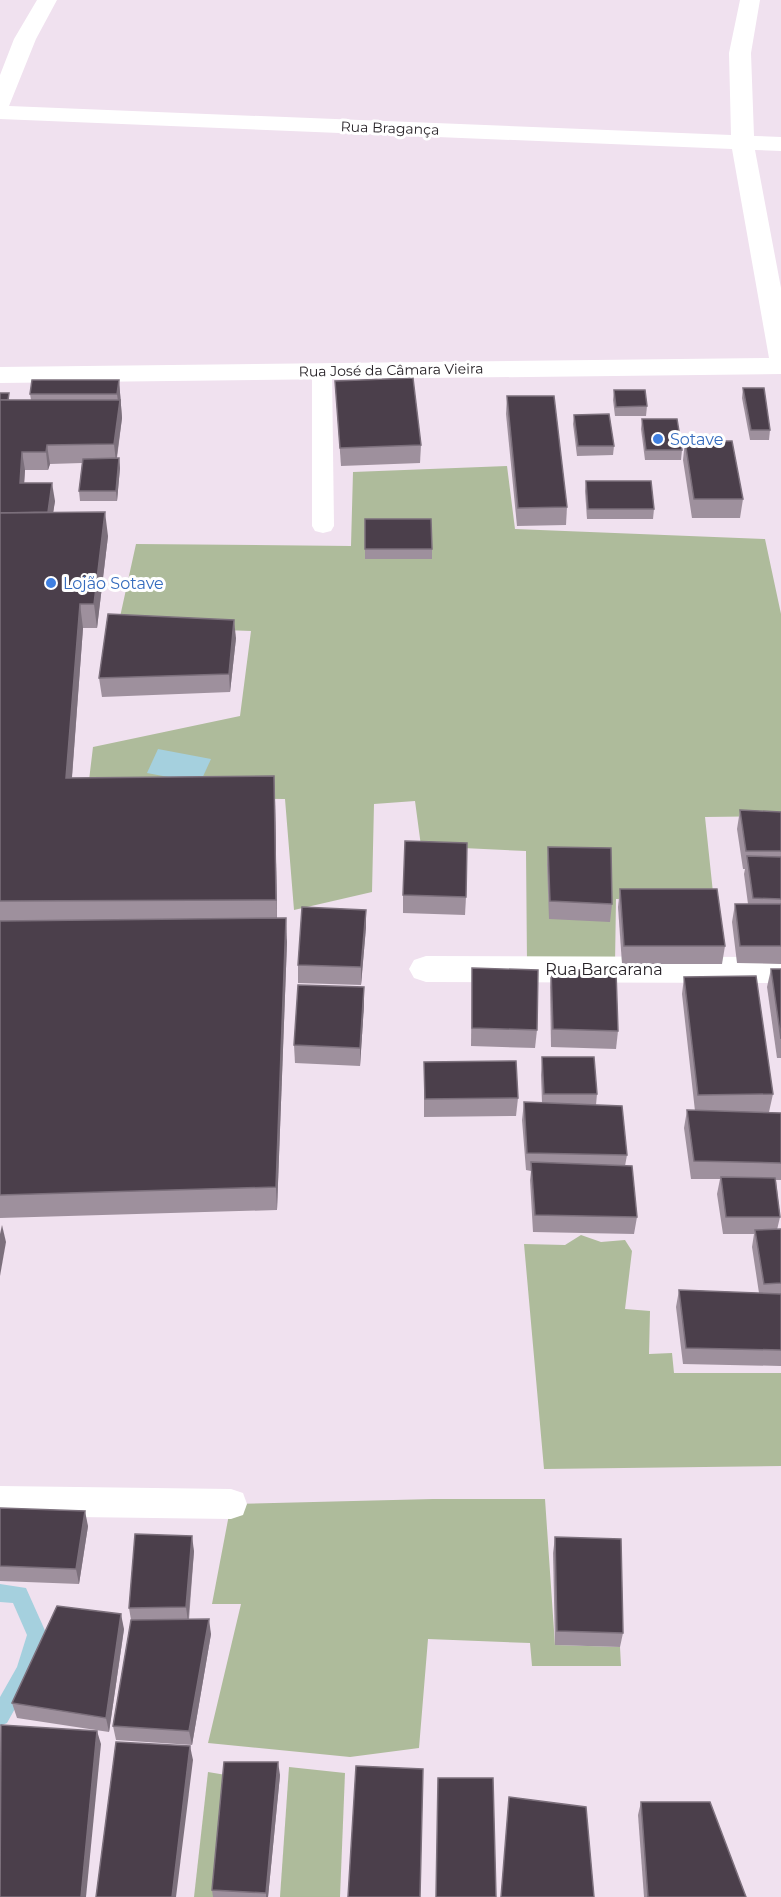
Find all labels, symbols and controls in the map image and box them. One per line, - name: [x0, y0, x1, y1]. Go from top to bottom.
- street label: Rua Bragança: [340, 117, 440, 139]
- street label: Rua José da Câmara Vieira: [299, 359, 483, 381]
- place label: Sotave: [670, 430, 723, 449]
- marker: Sotave: [651, 432, 665, 446]
- place label: Lojão Sotave: [63, 574, 164, 593]
- marker: Lojão Sotave: [44, 576, 58, 590]
- street label: Rua Barcarana: [545, 960, 663, 979]

